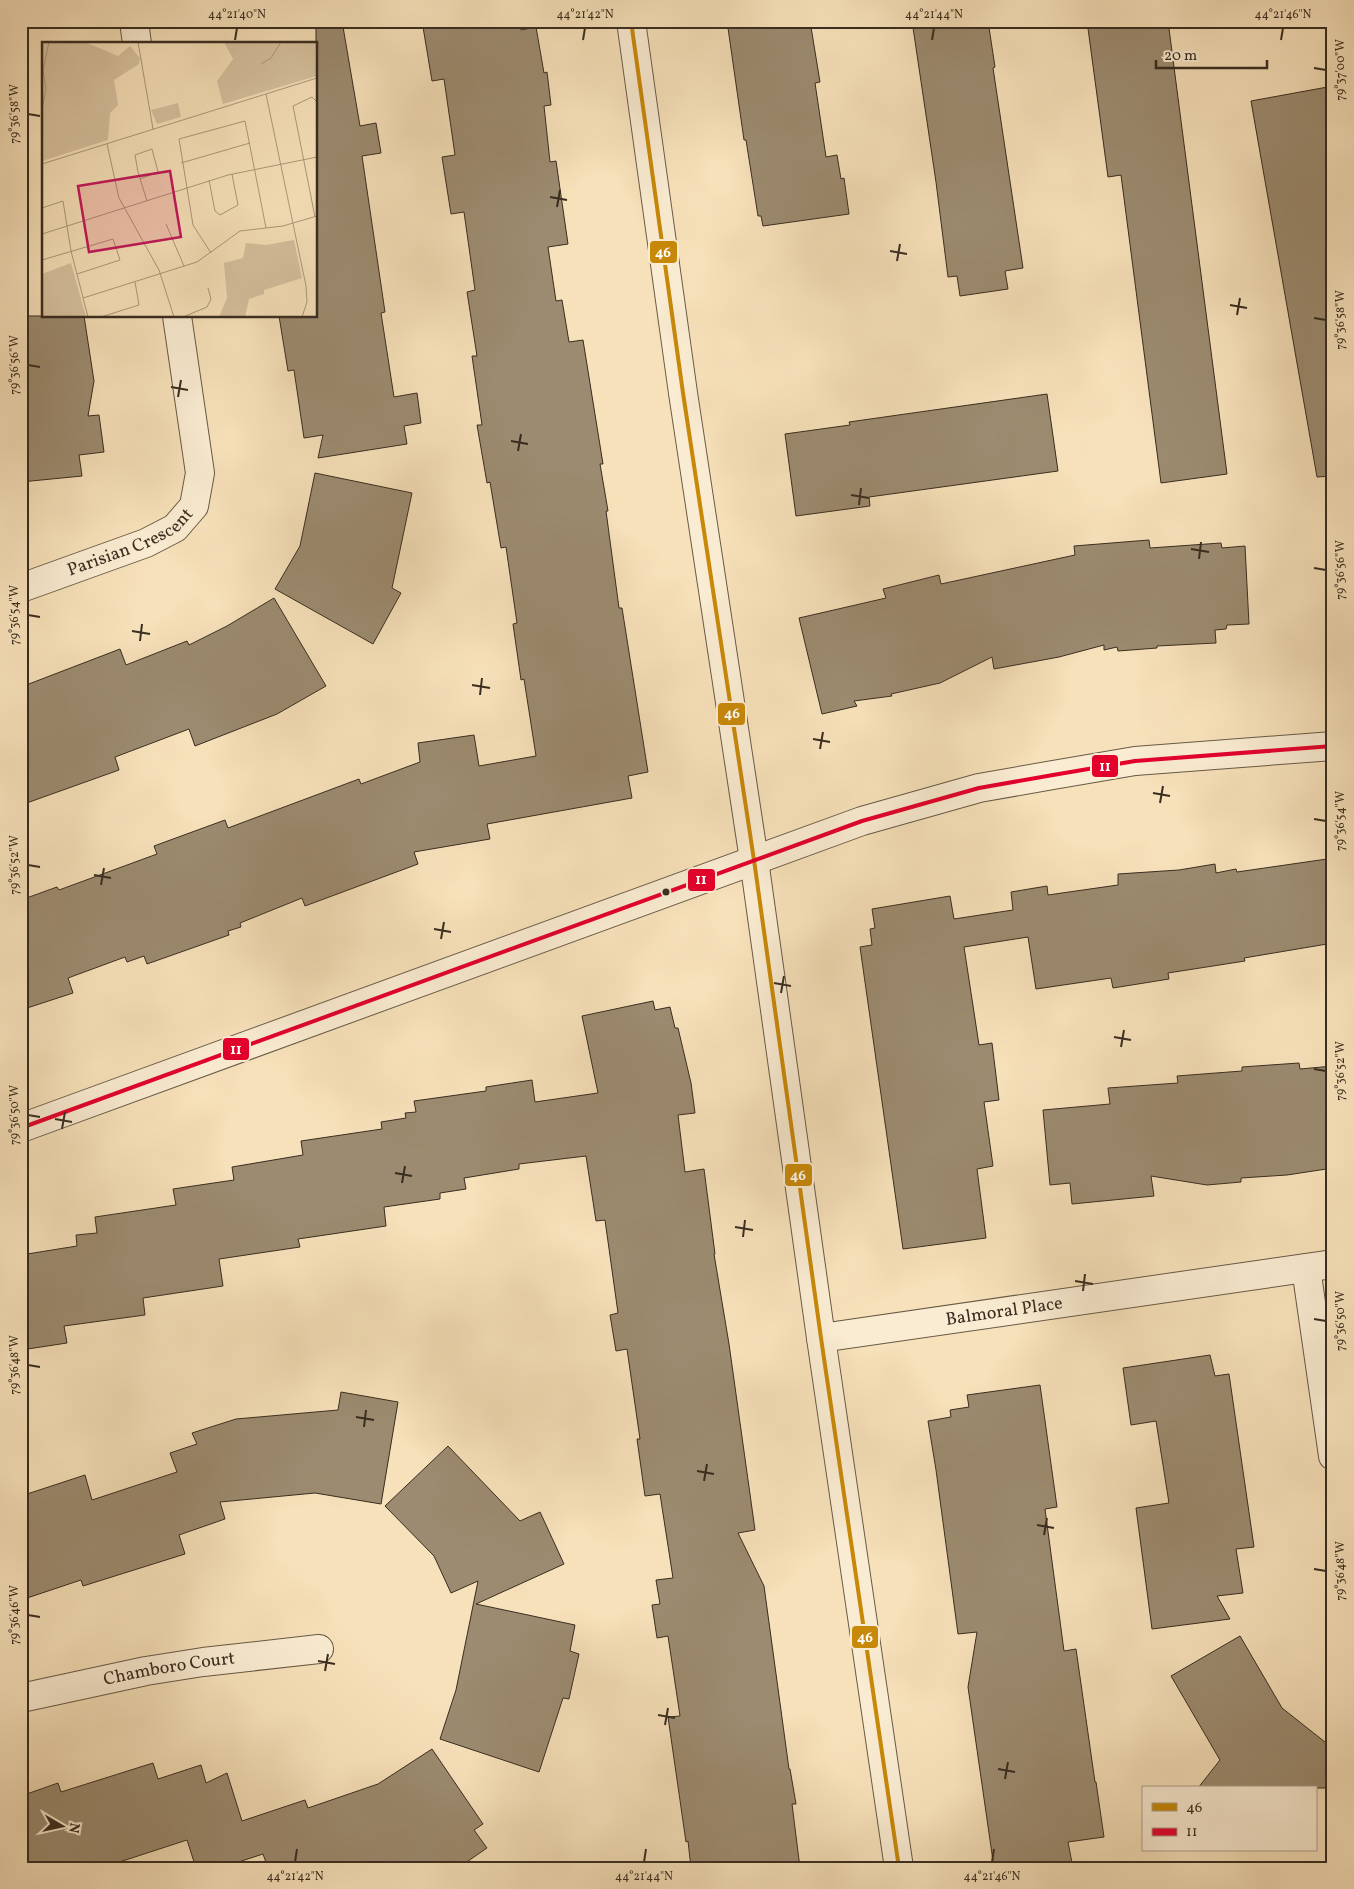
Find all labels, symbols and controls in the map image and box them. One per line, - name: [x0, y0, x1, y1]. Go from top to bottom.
- text: 44°21'40"N: [208, 7, 266, 23]
- text: 44°21'42"N: [556, 7, 614, 23]
- text: 44°21'44"N: [905, 7, 963, 23]
- text: 44°21'46"N: [1255, 7, 1312, 23]
- scale bar: [1156, 38, 1268, 70]
- text: 79°37'00"W: [1333, 39, 1349, 101]
- inset map: [42, 42, 318, 318]
- text: 20 m: [1164, 46, 1197, 67]
- text: 79°36'58"W: [7, 84, 23, 144]
- line badge: 46: [649, 240, 678, 264]
- text: 46: [655, 244, 671, 263]
- text: 79°36'58"W: [1333, 290, 1349, 350]
- text: 79°36'56"W: [7, 335, 23, 395]
- street label: Parisian Crescent: [64, 503, 199, 583]
- text: 79°36'56"W: [1333, 540, 1349, 600]
- text: 79°36'54"W: [7, 585, 23, 645]
- line badge: 46: [717, 702, 746, 726]
- text: 46: [724, 705, 740, 724]
- line badge: 11: [1091, 754, 1119, 778]
- text: 11: [1099, 758, 1111, 777]
- text: 79°36'54"W: [1333, 791, 1349, 851]
- text: 79°36'52"W: [7, 835, 23, 895]
- line badge: 11: [687, 868, 716, 892]
- text: 11: [695, 871, 707, 890]
- unlabelled marker: [661, 887, 671, 897]
- line badge: 11: [222, 1037, 250, 1061]
- text: 11: [230, 1041, 242, 1060]
- text: 79°36'52"W: [1333, 1041, 1349, 1101]
- text: 79°36'50"W: [7, 1085, 23, 1145]
- line badge: 46: [784, 1163, 813, 1187]
- text: 46: [790, 1167, 806, 1186]
- street label: Balmoral Place: [944, 1291, 1064, 1332]
- text: 79°36'50"W: [1333, 1291, 1349, 1351]
- text: 79°36'48"W: [7, 1335, 23, 1395]
- text: 79°36'48"W: [1333, 1541, 1349, 1601]
- text: 79°36'46"W: [7, 1585, 23, 1645]
- line badge: 46: [851, 1625, 879, 1649]
- text: 46: [857, 1629, 873, 1648]
- street label: Chamboro Court: [101, 1646, 236, 1692]
- legend: [1142, 1786, 1316, 1852]
- text: 46: [1186, 1798, 1202, 1819]
- north arrow: [38, 1802, 88, 1852]
- text: N: [63, 1821, 84, 1834]
- text: 11: [1186, 1822, 1198, 1843]
- text: 44°21'42"N: [266, 1869, 324, 1885]
- text: 44°21'44"N: [615, 1869, 673, 1885]
- text: 44°21'46"N: [964, 1869, 1021, 1885]

